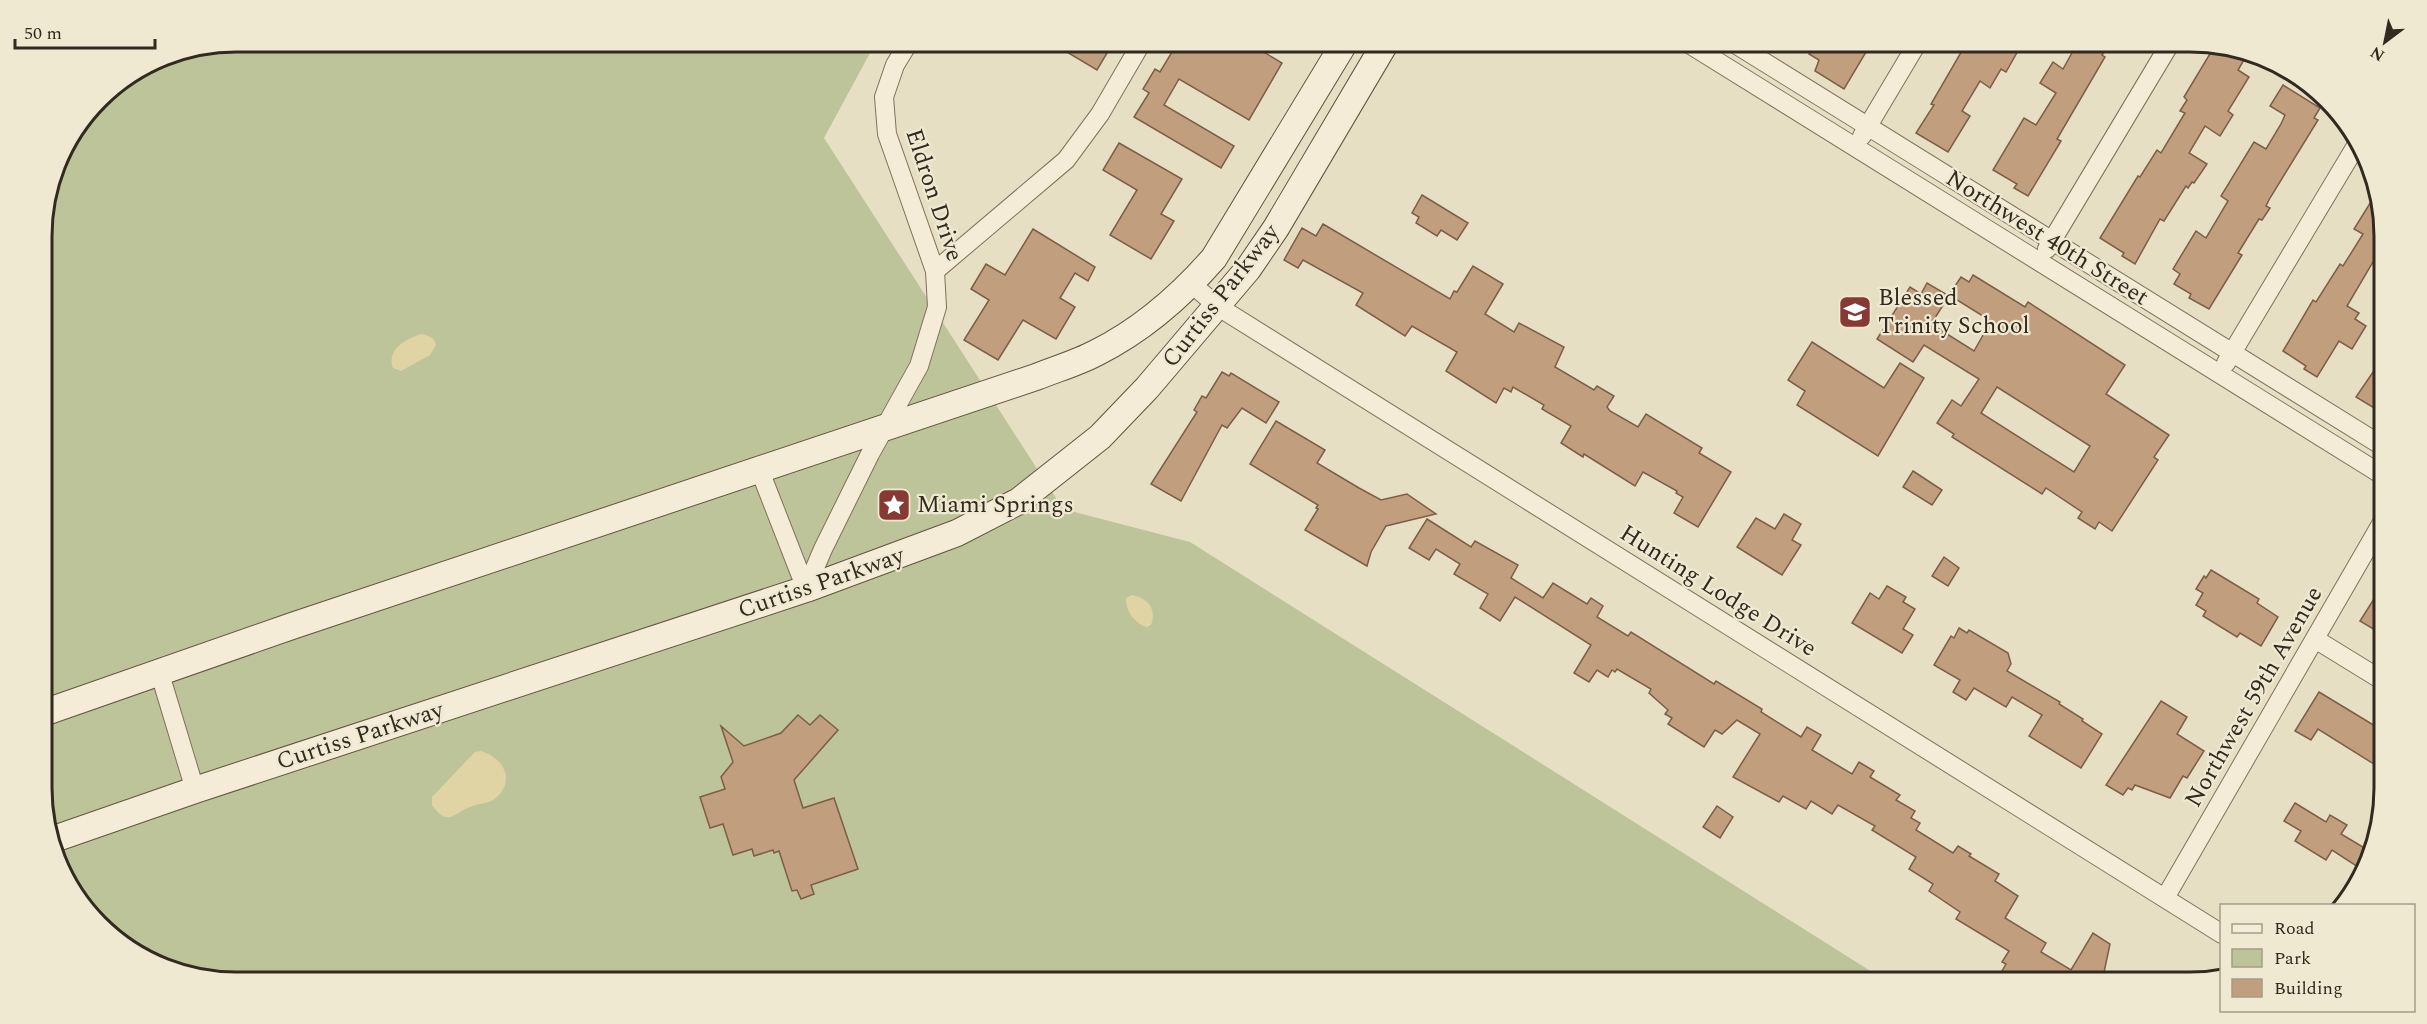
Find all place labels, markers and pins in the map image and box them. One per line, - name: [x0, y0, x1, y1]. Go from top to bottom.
- place label: Blessed Trinity School: [1878, 280, 2030, 344]
- school or university icon: Blessed Trinity School: [1837, 294, 1873, 330]
- place icon: Miami Springs: [876, 487, 912, 523]
- place label: Miami Springs: [917, 487, 1074, 523]

